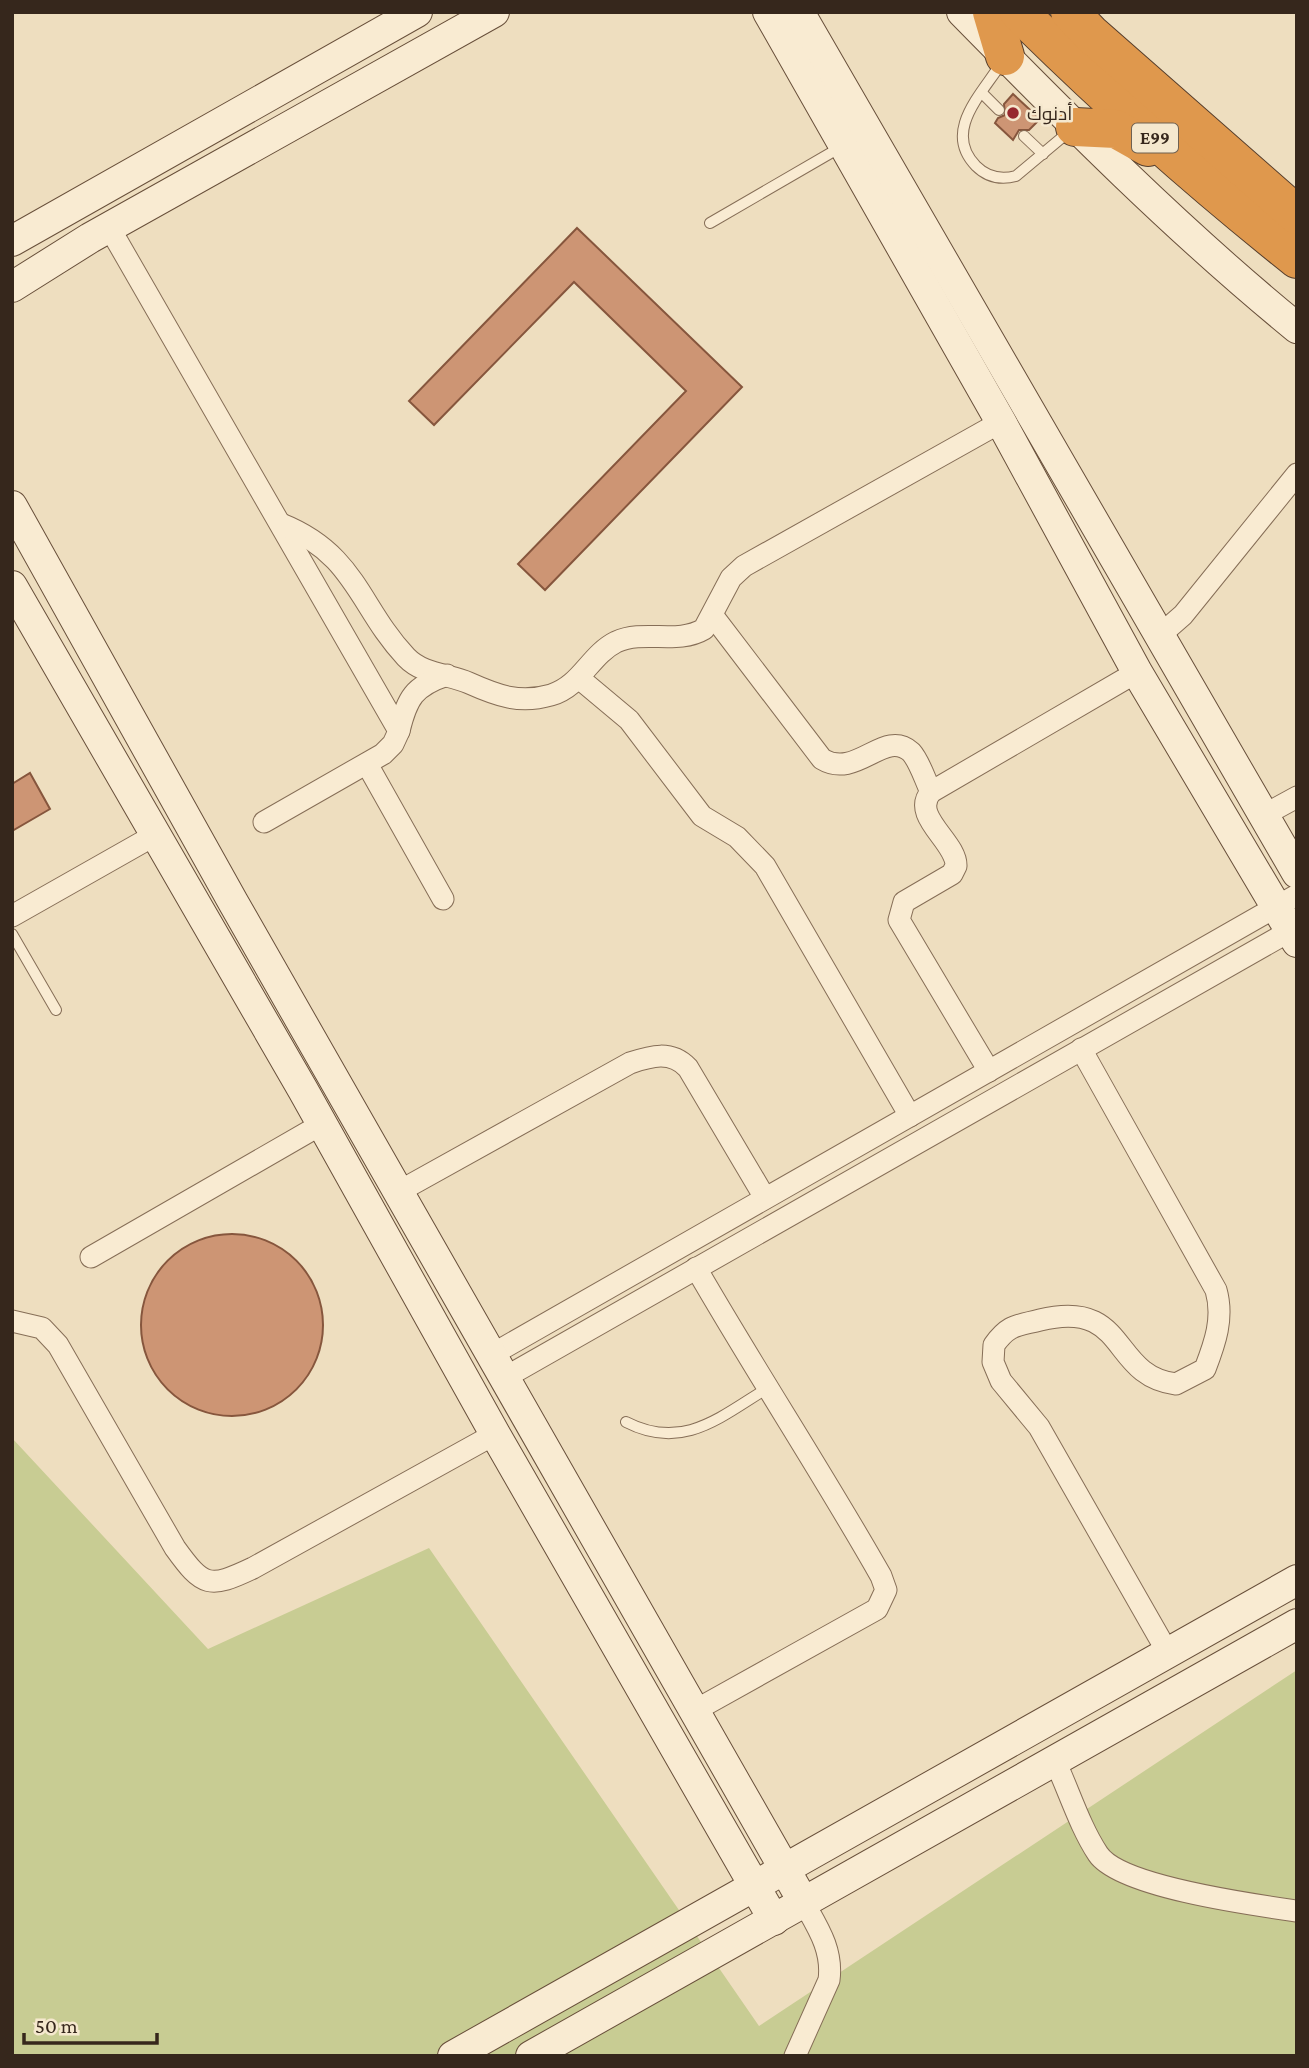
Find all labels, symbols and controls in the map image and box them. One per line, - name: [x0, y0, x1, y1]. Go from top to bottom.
- place label: أدنوك: [1027, 102, 1072, 125]
- marker: أدنوك: [1005, 105, 1021, 121]
- road number: E99: [1132, 124, 1178, 153]
- scale bar: [24, 2002, 158, 2046]
- text: 50 m: [35, 2014, 78, 2038]

